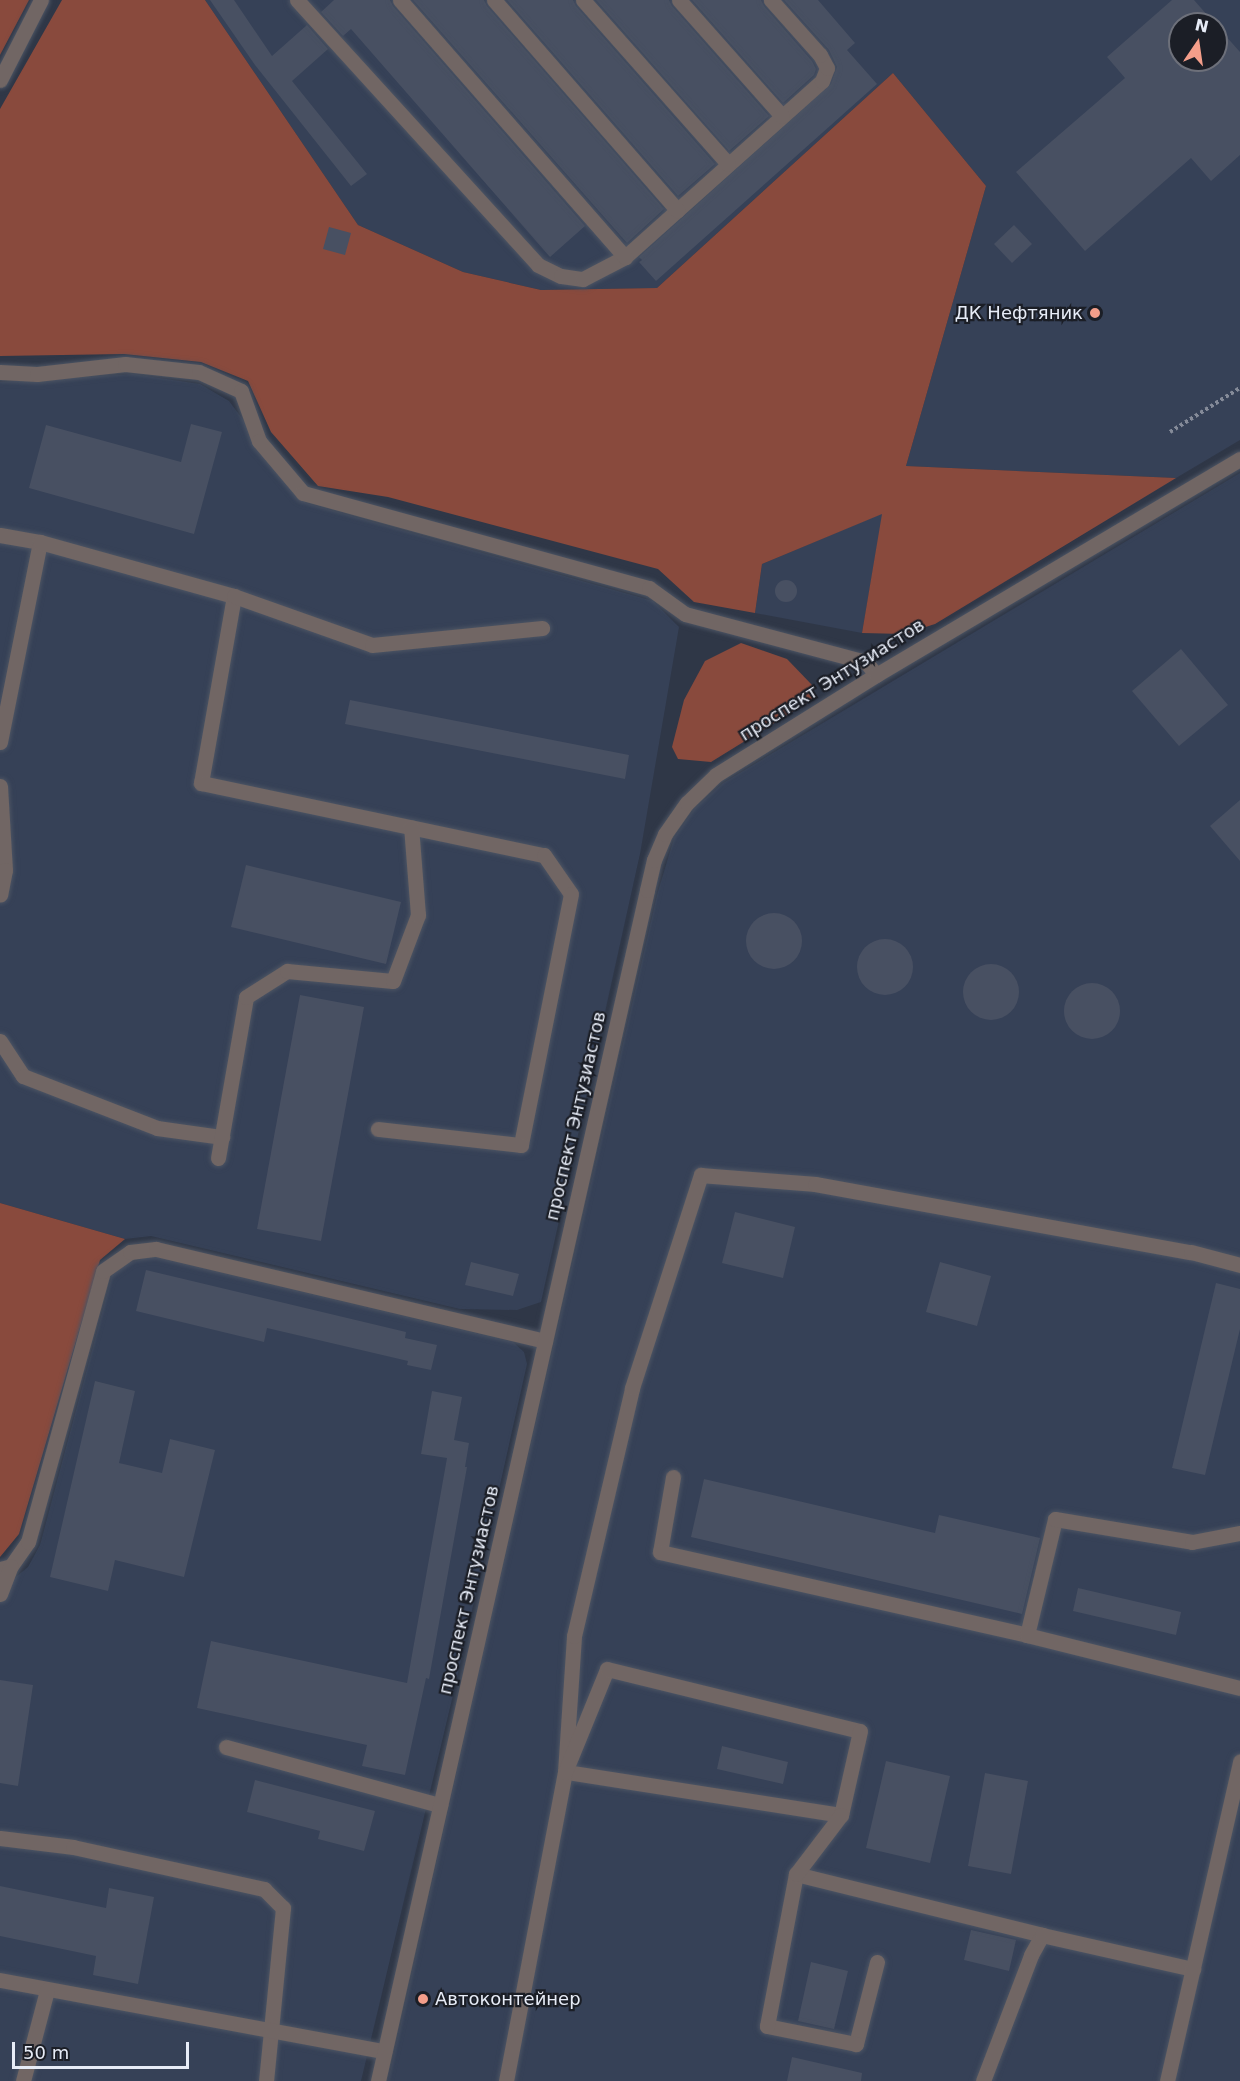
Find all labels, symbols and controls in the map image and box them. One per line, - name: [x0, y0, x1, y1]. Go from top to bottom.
- north arrow: [1168, 12, 1228, 72]
- text: N: [1193, 15, 1210, 37]
- place label: ДК Нефтяник: [955, 302, 1083, 324]
- marker: ДК Нефтяник: [1088, 306, 1102, 320]
- street label: проспект Энтузиастов: [736, 614, 928, 746]
- street label: проспект Энтузиастов: [541, 1009, 611, 1223]
- street label: проспект Энтузиастов: [434, 1483, 504, 1697]
- place label: Автоконтейнер: [435, 1988, 581, 2010]
- marker: Автоконтейнер: [416, 1992, 430, 2006]
- scale bar: [15, 2030, 192, 2068]
- text: 50 m: [23, 2042, 69, 2063]

